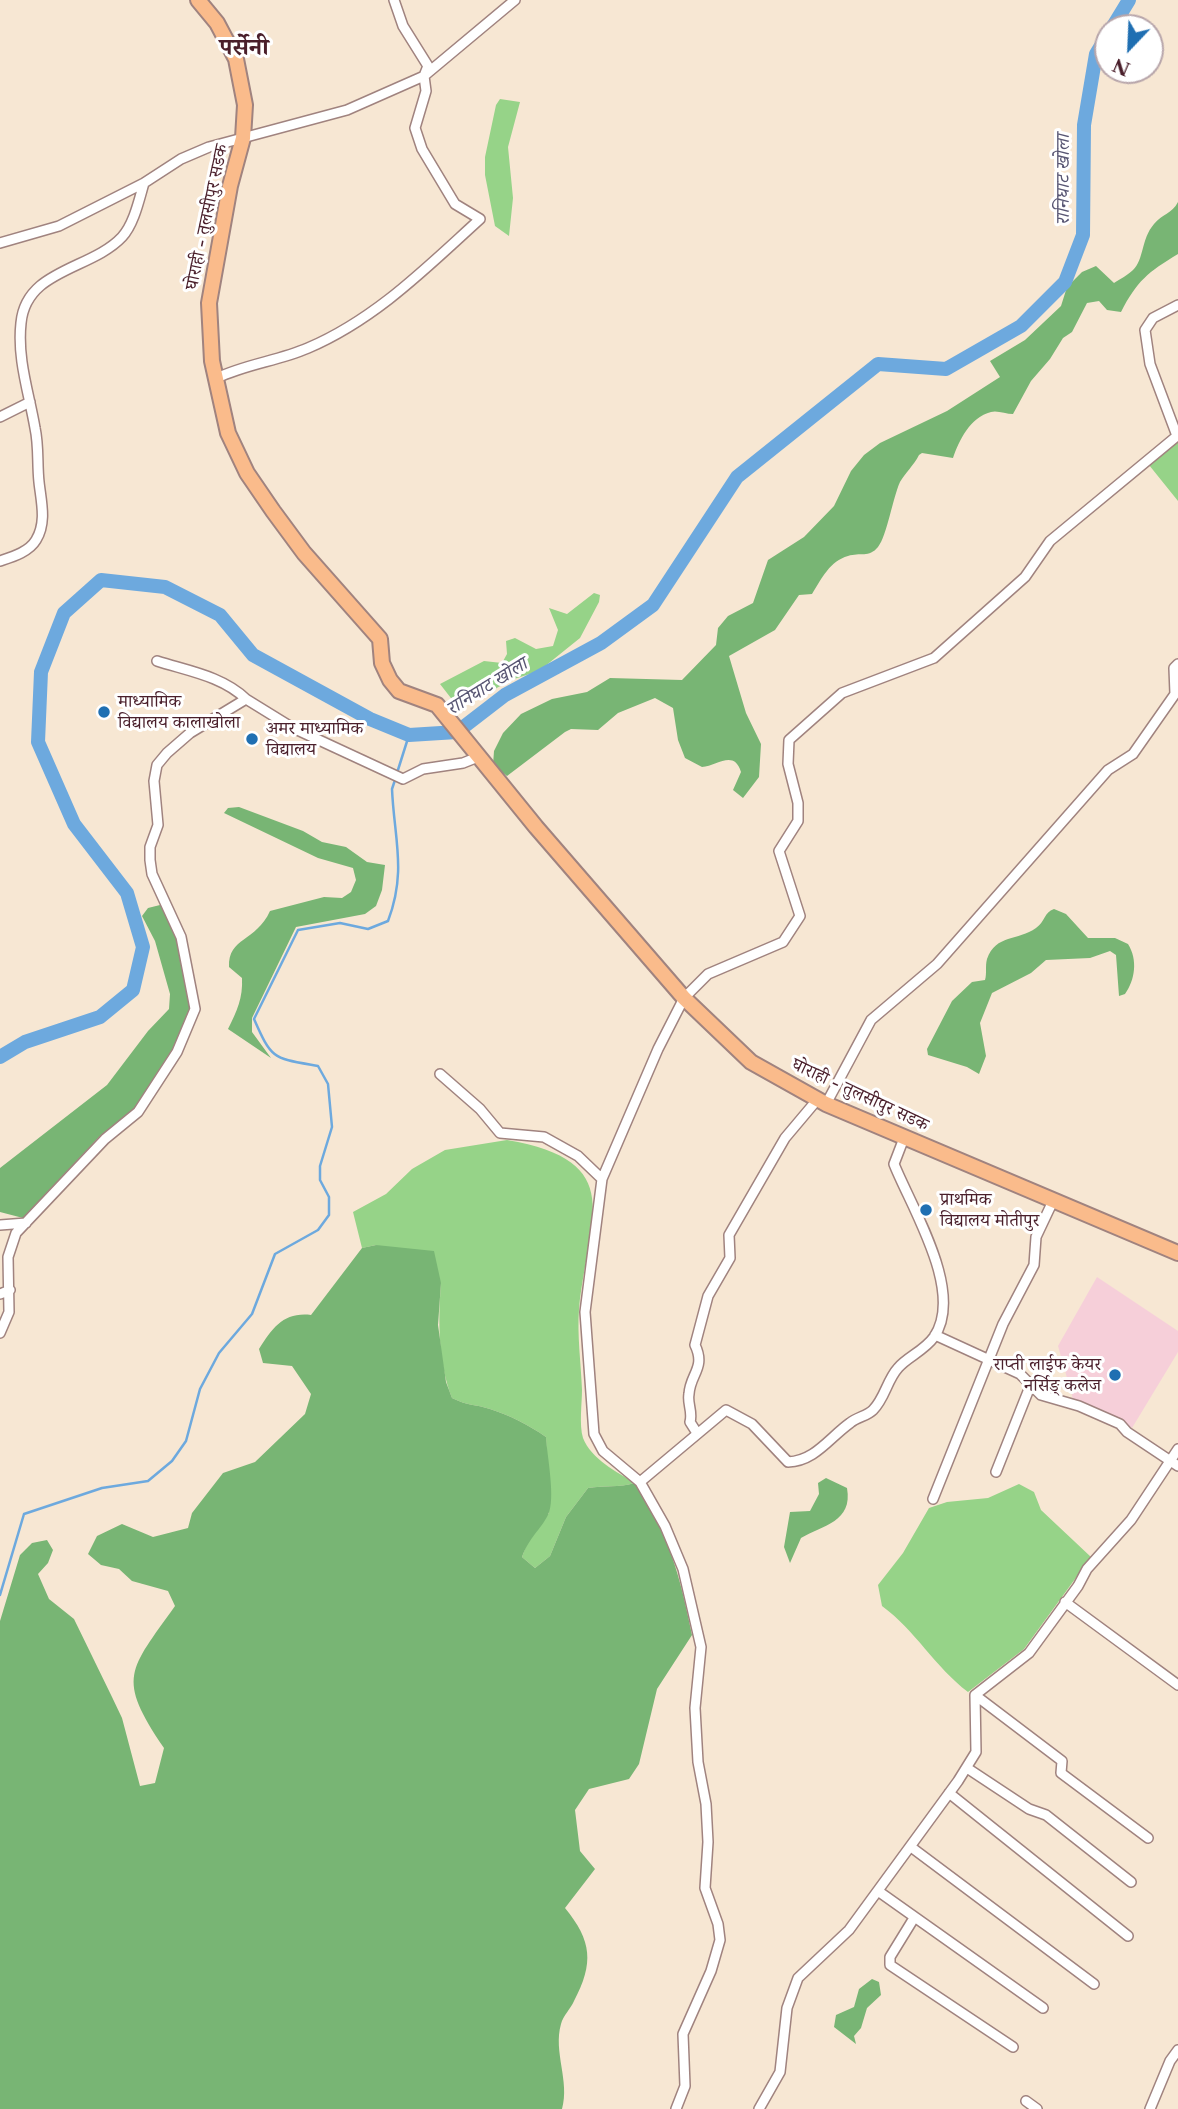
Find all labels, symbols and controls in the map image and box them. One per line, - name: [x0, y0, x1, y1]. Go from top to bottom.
- north arrow: [1094, 14, 1164, 84]
- district label: पर्सेनी: [219, 34, 269, 62]
- text: N: [1109, 53, 1133, 81]
- water label: रानिघाट खोला: [1053, 134, 1075, 226]
- street label: घोराही - तुलसीपुर सडक: [181, 142, 233, 292]
- water label: रानिघाट खोला: [442, 653, 532, 721]
- place label: माध्यामिक विद्यालय कालाखोला: [118, 691, 240, 734]
- marker: माध्यामिक विद्यालय कालाखोला: [96, 704, 112, 720]
- place label: अमर माध्यामिक विद्यालय: [266, 718, 363, 760]
- marker: अमर माध्यामिक विद्यालय: [244, 731, 260, 747]
- street label: घोराही - तुलसीपुर सडक: [788, 1054, 932, 1136]
- place label: प्राथमिक विद्यालय मोतीपुर: [940, 1189, 1039, 1232]
- marker: प्राथमिक विद्यालय मोतीपुर: [918, 1202, 934, 1218]
- place label: राप्ती लाईफ केयर नर्सिङ् कलेज: [993, 1354, 1101, 1396]
- marker: राप्ती लाईफ केयर नर्सिङ् कलेज: [1107, 1367, 1123, 1383]

